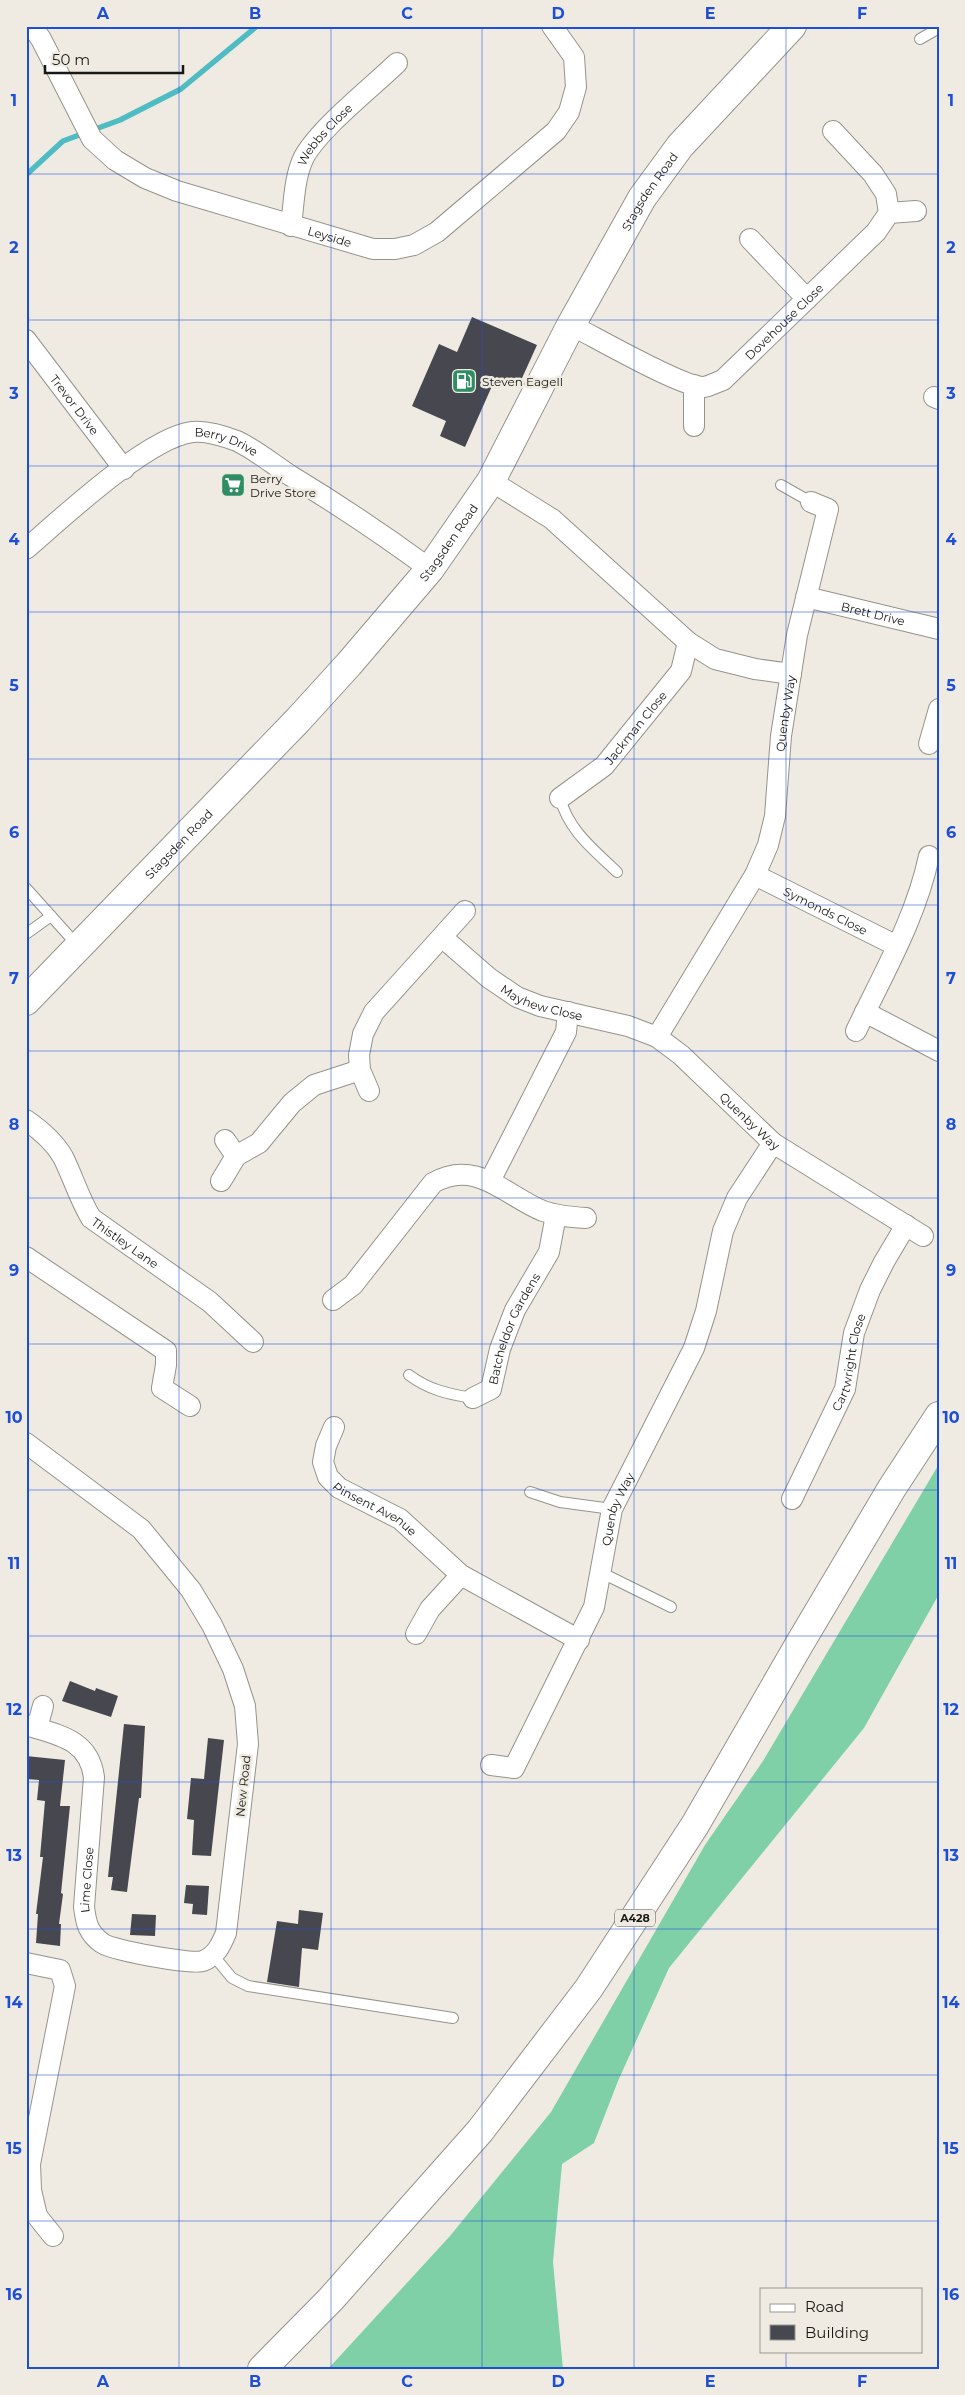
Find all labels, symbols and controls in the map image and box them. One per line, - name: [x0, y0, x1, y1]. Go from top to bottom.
- text: A: [96, 4, 110, 23]
- text: B: [249, 4, 261, 23]
- text: C: [401, 4, 413, 23]
- text: D: [551, 4, 565, 23]
- text: E: [705, 4, 715, 23]
- text: F: [857, 4, 867, 23]
- scale bar: [45, 42, 182, 74]
- text: 50 m: [52, 50, 90, 69]
- text: 1: [11, 91, 17, 110]
- text: 1: [948, 91, 954, 110]
- street label: Webbs Close: [294, 100, 355, 168]
- street label: Stagsden Road: [618, 149, 681, 233]
- street label: Leyside: [306, 223, 353, 250]
- text: 2: [9, 238, 19, 257]
- text: 2: [946, 238, 956, 257]
- street label: Dovehouse Close: [741, 280, 826, 363]
- fuel station icon: Steven Eagell: [451, 368, 477, 394]
- street label: Trevor Drive: [47, 371, 103, 438]
- place label: Steven Eagell: [482, 374, 563, 389]
- text: 3: [8, 384, 19, 403]
- text: 3: [945, 384, 956, 403]
- street label: Berry Drive: [194, 424, 261, 459]
- place label: Berry Drive Store: [250, 471, 316, 500]
- supermarket icon: Berry Drive Store: [220, 472, 246, 498]
- street label: Stagsden Road: [416, 501, 481, 584]
- text: 4: [8, 530, 20, 549]
- text: 4: [945, 530, 957, 549]
- street label: Brett Drive: [840, 598, 907, 628]
- street label: Quenby Way: [772, 674, 798, 752]
- text: 5: [9, 676, 19, 695]
- text: 5: [946, 676, 956, 695]
- street label: Jackman Close: [600, 688, 670, 768]
- street label: Stagsden Road: [141, 806, 215, 882]
- text: 6: [9, 823, 19, 842]
- text: 6: [946, 823, 956, 842]
- street label: Symonds Close: [781, 883, 870, 938]
- text: 7: [9, 969, 19, 988]
- text: 7: [946, 969, 956, 988]
- street label: Mayhew Close: [498, 981, 584, 1023]
- street label: Quenby Way: [717, 1089, 783, 1153]
- text: 8: [9, 1115, 19, 1134]
- text: 8: [946, 1115, 956, 1134]
- street label: Thistley Lane: [89, 1214, 162, 1271]
- text: 9: [9, 1261, 19, 1280]
- text: 9: [946, 1261, 956, 1280]
- street label: Batcheldor Gardens: [485, 1270, 543, 1386]
- street label: Cartwright Close: [828, 1311, 868, 1413]
- text: 10: [5, 1408, 23, 1427]
- text: 10: [942, 1408, 960, 1427]
- street label: Quenby Way: [598, 1470, 637, 1547]
- street label: Pinsent Avenue: [330, 1479, 420, 1538]
- text: 11: [8, 1554, 20, 1573]
- text: 11: [945, 1554, 957, 1573]
- text: 12: [6, 1700, 22, 1719]
- text: 12: [943, 1700, 959, 1719]
- street label: New Road: [232, 1754, 254, 1818]
- text: 13: [6, 1846, 22, 1865]
- street label: Lime Close: [76, 1846, 96, 1914]
- text: 13: [943, 1846, 959, 1865]
- road number: A428: [615, 1910, 655, 1926]
- text: 14: [5, 1993, 23, 2012]
- text: 14: [942, 1993, 960, 2012]
- text: 15: [6, 2139, 22, 2158]
- text: 15: [943, 2139, 959, 2158]
- text: 16: [6, 2285, 22, 2304]
- text: 16: [943, 2285, 959, 2304]
- legend: [760, 2288, 922, 2352]
- text: Road: [805, 2297, 844, 2316]
- text: Building: [805, 2323, 869, 2342]
- text: A: [96, 2372, 110, 2391]
- text: B: [249, 2372, 261, 2391]
- text: C: [401, 2372, 413, 2391]
- text: D: [551, 2372, 565, 2391]
- text: E: [705, 2372, 715, 2391]
- text: F: [857, 2372, 867, 2391]

